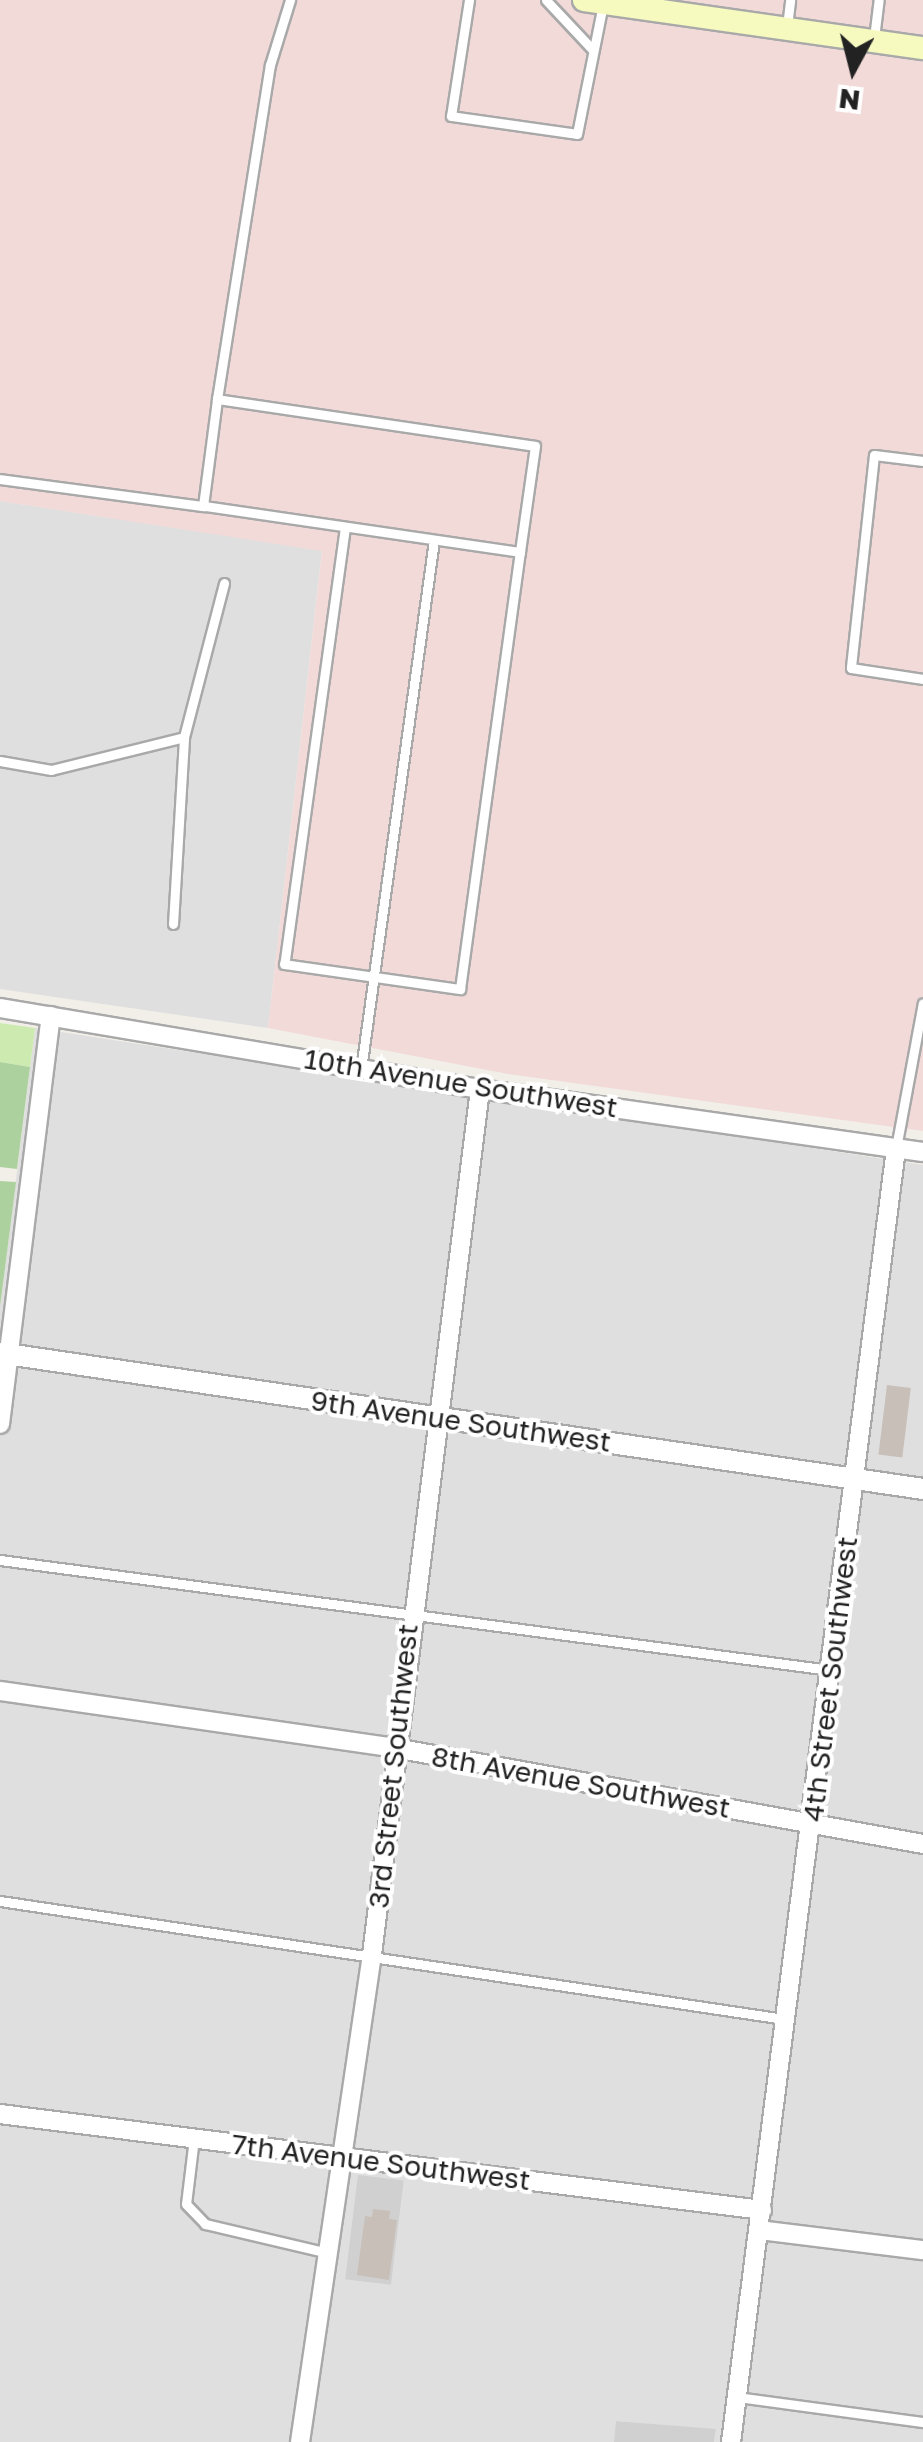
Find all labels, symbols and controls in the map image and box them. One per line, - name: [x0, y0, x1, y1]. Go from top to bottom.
- north arrow: [803, 20, 903, 120]
- text: N: [837, 83, 862, 118]
- street label: 10th Avenue Southwest: [302, 1042, 620, 1124]
- street label: 9th Avenue Southwest: [309, 1383, 613, 1459]
- street label: 4th Street Southwest: [796, 1535, 864, 1823]
- street label: 3rd Street Southwest: [361, 1622, 425, 1910]
- street label: 8th Avenue Southwest: [429, 1739, 733, 1825]
- street label: 7th Avenue Southwest: [230, 2127, 532, 2197]

